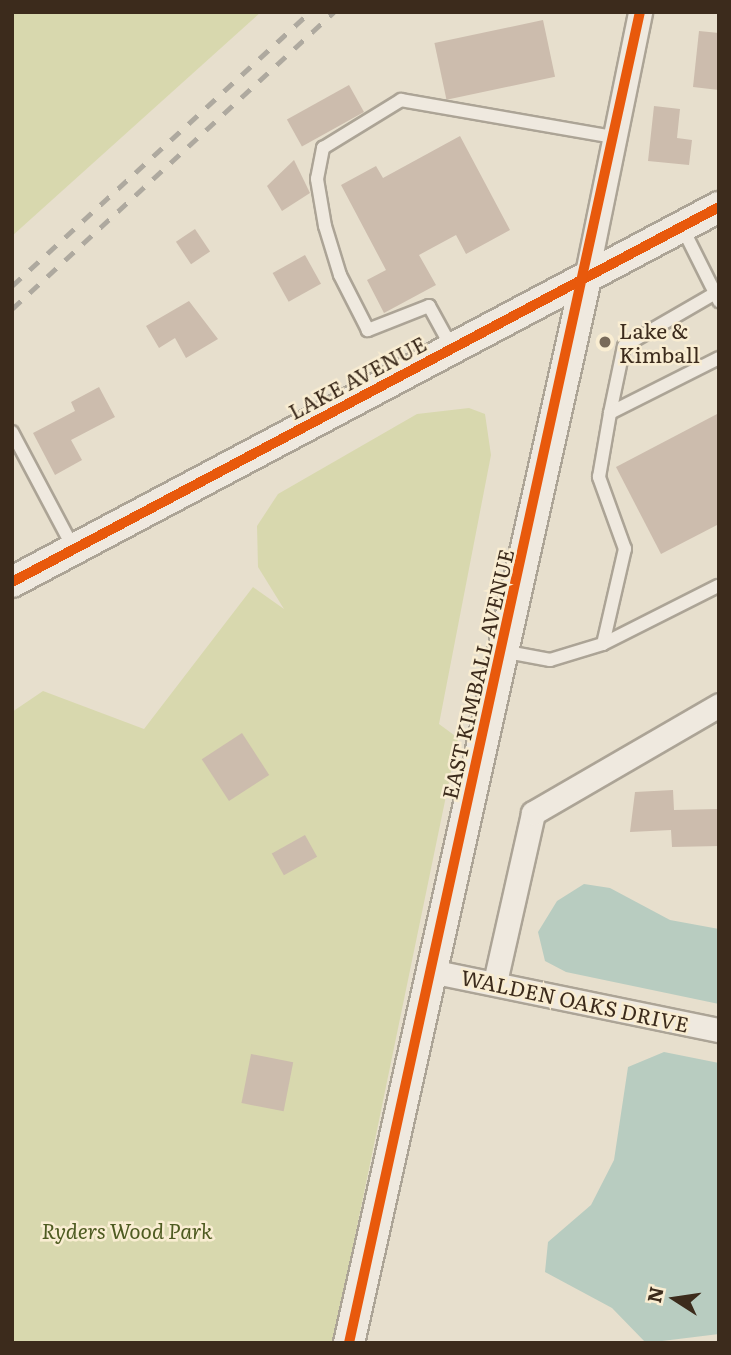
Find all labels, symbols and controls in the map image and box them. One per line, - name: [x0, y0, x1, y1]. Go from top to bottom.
- place label: Lake & Kimball: [619, 317, 700, 367]
- street label: LAKE AVENUE: [284, 330, 430, 424]
- marker: Lake & Kimball: [597, 334, 613, 350]
- street label: EAST KIMBALL AVENUE: [436, 546, 518, 802]
- street label: WALDEN OAKS DRIVE: [459, 964, 691, 1036]
- park label: Ryders Wood Park: [41, 1217, 213, 1243]
- north arrow: [640, 1264, 710, 1334]
- text: N: [639, 1284, 670, 1305]

